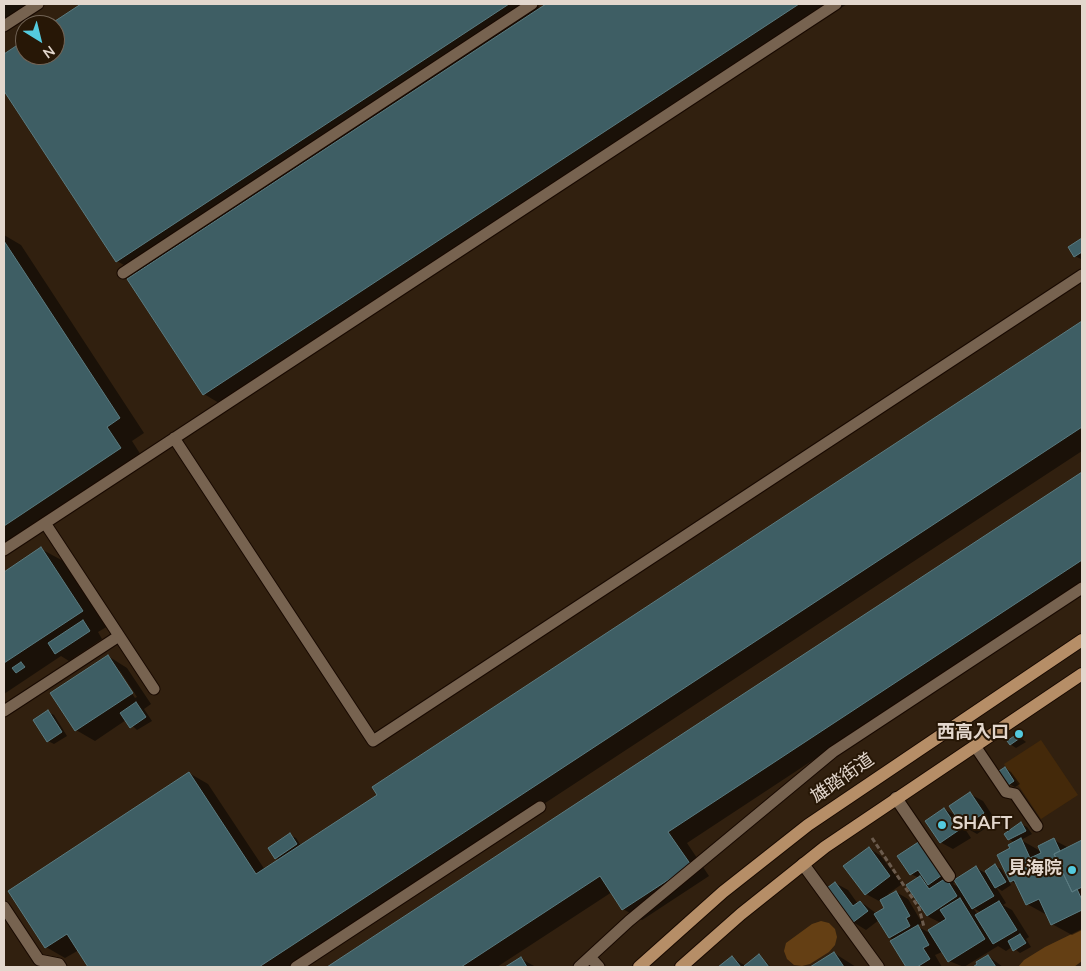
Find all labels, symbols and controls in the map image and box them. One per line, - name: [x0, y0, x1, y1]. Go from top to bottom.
- north arrow: [15, 15, 65, 65]
- text: N: [39, 41, 58, 62]
- place label: 西高入口: [937, 723, 1009, 745]
- marker: 西高入口: [1013, 728, 1025, 740]
- street label: 雄踏街道: [807, 750, 879, 808]
- place label: SHAFT: [952, 814, 1012, 836]
- marker: SHAFT: [936, 819, 948, 831]
- place label: 見海院: [1008, 859, 1062, 881]
- marker: 見海院: [1066, 864, 1078, 876]

